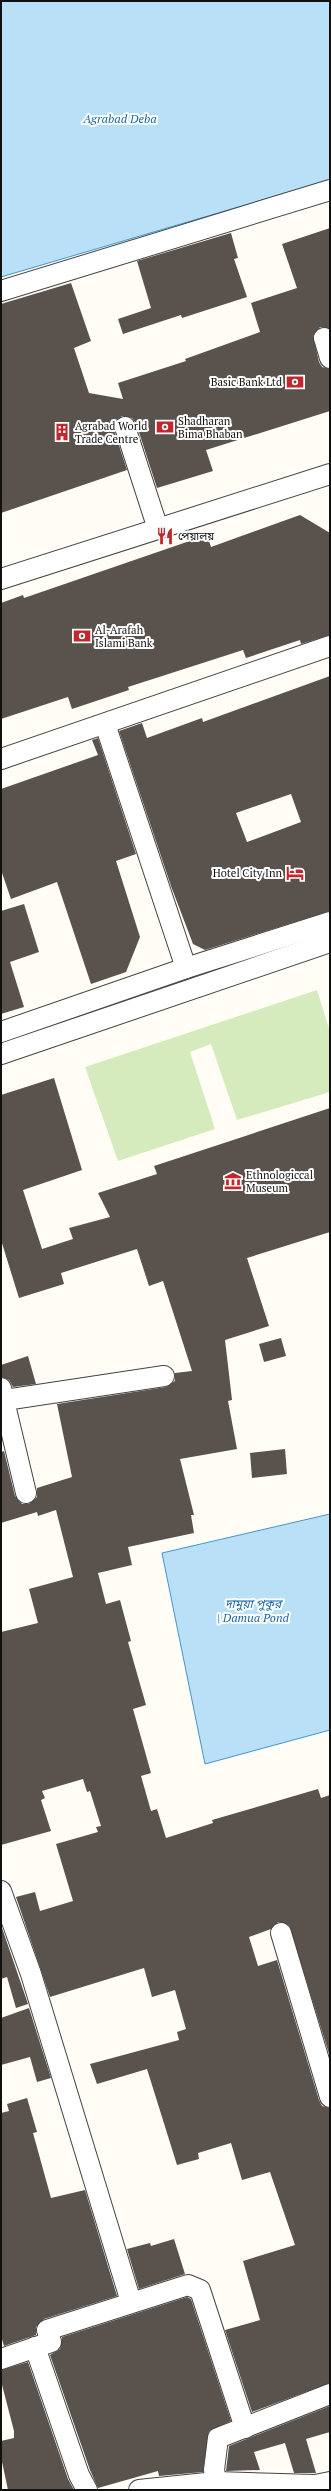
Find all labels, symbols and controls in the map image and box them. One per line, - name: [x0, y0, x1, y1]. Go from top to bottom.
- water label: Agrabad Deba: [82, 111, 157, 126]
- bank icon: Basic Bank Ltd: [285, 372, 305, 392]
- place label: Basic Bank Ltd: [211, 375, 282, 389]
- place label: Shadharan Bima Bhaban: [178, 414, 243, 441]
- bank icon: Shadharan Bima Bhaban: [155, 417, 175, 437]
- place label: Agrabad World Trade Centre: [75, 419, 147, 446]
- building icon: Agrabad World Trade Centre: [52, 422, 72, 442]
- restaurant icon: পেয়ালয়: [155, 526, 175, 546]
- place label: পেয়ালয়: [178, 529, 214, 543]
- place label: Al-Arafah Islami Bank: [95, 623, 153, 650]
- bank icon: Al-Arafah Islami Bank: [72, 626, 92, 646]
- hotel icon: Hotel City Inn: [285, 863, 305, 883]
- place label: Hotel City Inn: [213, 866, 282, 880]
- place label: Ethnologiccal Museum: [246, 1168, 313, 1195]
- museum icon: Ethnologiccal Museum: [223, 1171, 243, 1191]
- water label: দামুয়া পুকুর | Damua Pond: [217, 1596, 290, 1625]

